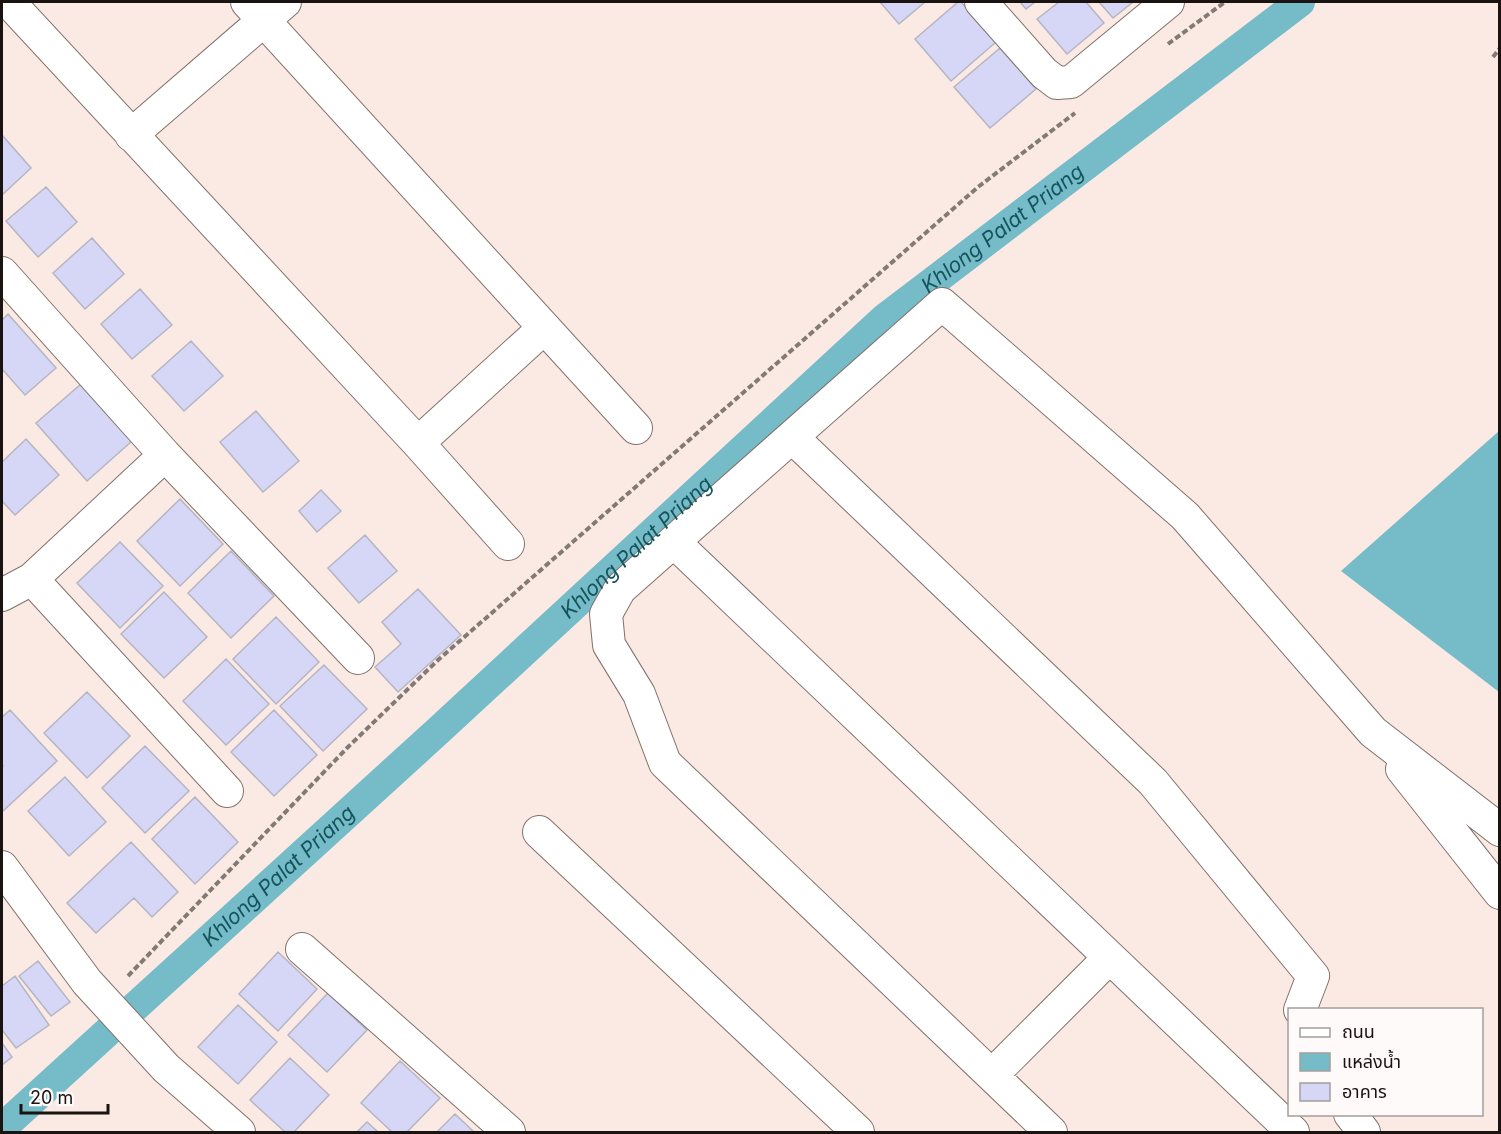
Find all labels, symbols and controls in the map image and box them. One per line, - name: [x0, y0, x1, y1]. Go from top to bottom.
- water label: Khlong Palat Priang: [916, 158, 1089, 298]
- water label: Khlong Palat Priang: [555, 471, 717, 623]
- water label: Khlong Palat Priang: [197, 800, 360, 952]
- legend: [1288, 1008, 1483, 1116]
- text: ถนน: [1342, 1021, 1375, 1042]
- text: แหล่งน้ำ: [1342, 1049, 1401, 1072]
- scale bar: [21, 1077, 108, 1115]
- text: อาคาร: [1342, 1081, 1387, 1102]
- text: 20 m: [30, 1087, 73, 1108]

